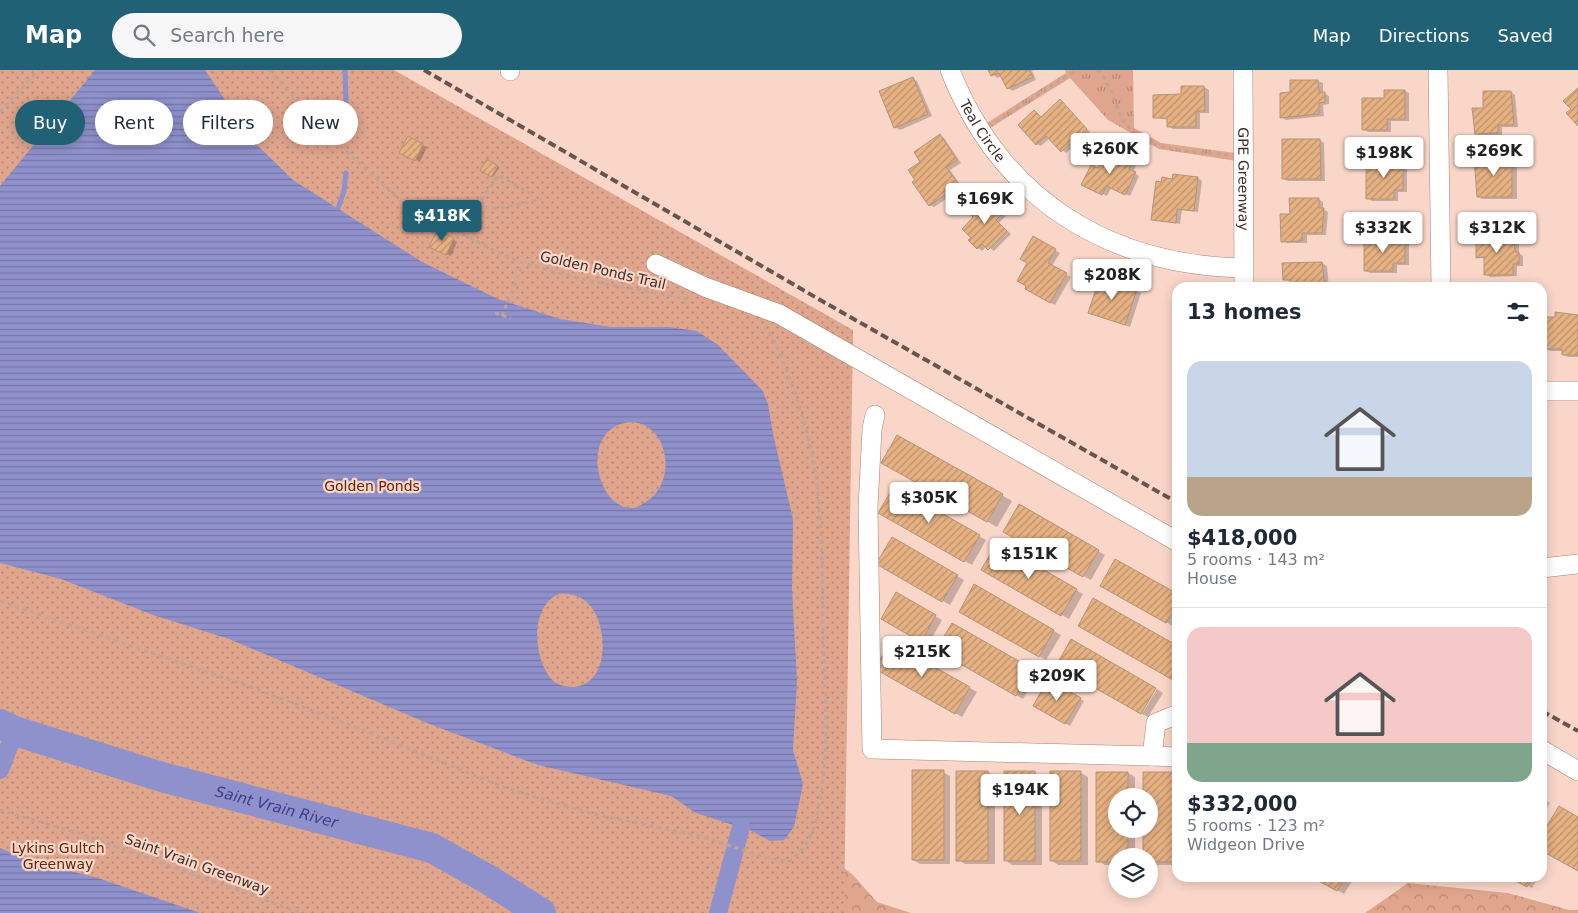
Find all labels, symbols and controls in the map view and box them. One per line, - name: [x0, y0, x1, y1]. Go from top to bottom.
- search box: [112, 13, 462, 58]
- text: Map: [25, 21, 82, 49]
- icon: search: [130, 21, 158, 49]
- text: Search here: [170, 24, 284, 46]
- text: Map: [1313, 25, 1351, 46]
- text: Directions: [1379, 25, 1469, 46]
- text: Saved: [1497, 25, 1553, 46]
- street label: Teal Circle: [956, 96, 1009, 165]
- chip: Buy: [15, 100, 85, 145]
- chip: Rent: [95, 100, 173, 145]
- chip: Filters: [183, 100, 273, 145]
- chip: New: [283, 100, 358, 145]
- street label: GPE Greenway: [1235, 127, 1252, 231]
- pin: $260K: [1075, 132, 1145, 175]
- pin: $269K: [1459, 134, 1529, 177]
- pin: $198K: [1349, 136, 1419, 179]
- text: $260K: [1082, 139, 1138, 158]
- text: $269K: [1466, 141, 1522, 160]
- text: $198K: [1356, 143, 1412, 162]
- pin: $169K: [950, 182, 1020, 225]
- text: $169K: [957, 189, 1013, 208]
- pin: $418K: [407, 200, 477, 242]
- text: $418K: [414, 206, 470, 225]
- pin: $332K: [1348, 212, 1418, 254]
- pin: $312K: [1462, 212, 1532, 254]
- text: $332K: [1355, 218, 1411, 237]
- text: $312K: [1469, 218, 1525, 237]
- street label: Golden Ponds Trail: [538, 248, 668, 292]
- pin: $208K: [1077, 258, 1147, 301]
- text: $208K: [1084, 265, 1140, 284]
- icon: filters: [1504, 298, 1532, 326]
- text: 13 homes: [1187, 300, 1302, 324]
- icon: home: [1315, 394, 1405, 484]
- park label: Golden Ponds: [324, 478, 420, 494]
- pin: $305K: [894, 482, 964, 524]
- text: $305K: [901, 488, 957, 507]
- text: $418,000: [1187, 526, 1297, 550]
- pin: $151K: [994, 538, 1064, 580]
- text: $151K: [1001, 544, 1057, 563]
- text: 5 rooms · 143 m²: [1187, 550, 1325, 569]
- text: House: [1187, 569, 1237, 588]
- pin: $215K: [887, 636, 957, 678]
- text: $215K: [894, 642, 950, 661]
- icon: home: [1315, 659, 1405, 749]
- pin: $209K: [1022, 660, 1092, 702]
- text: $209K: [1029, 666, 1085, 685]
- pin: $194K: [985, 774, 1055, 816]
- text: $194K: [992, 780, 1048, 799]
- water label: Saint Vrain River: [213, 782, 341, 832]
- map controls: [1108, 788, 1158, 898]
- button: locate: [1108, 788, 1158, 838]
- text: $332,000: [1187, 792, 1297, 816]
- text: 5 rooms · 123 m²: [1187, 816, 1325, 835]
- street label: Saint Vrain Greenway: [123, 830, 271, 898]
- text: Widgeon Drive: [1187, 835, 1305, 854]
- park label: Lykins Gultch Greenway: [11, 840, 105, 872]
- button: layers: [1108, 848, 1158, 898]

